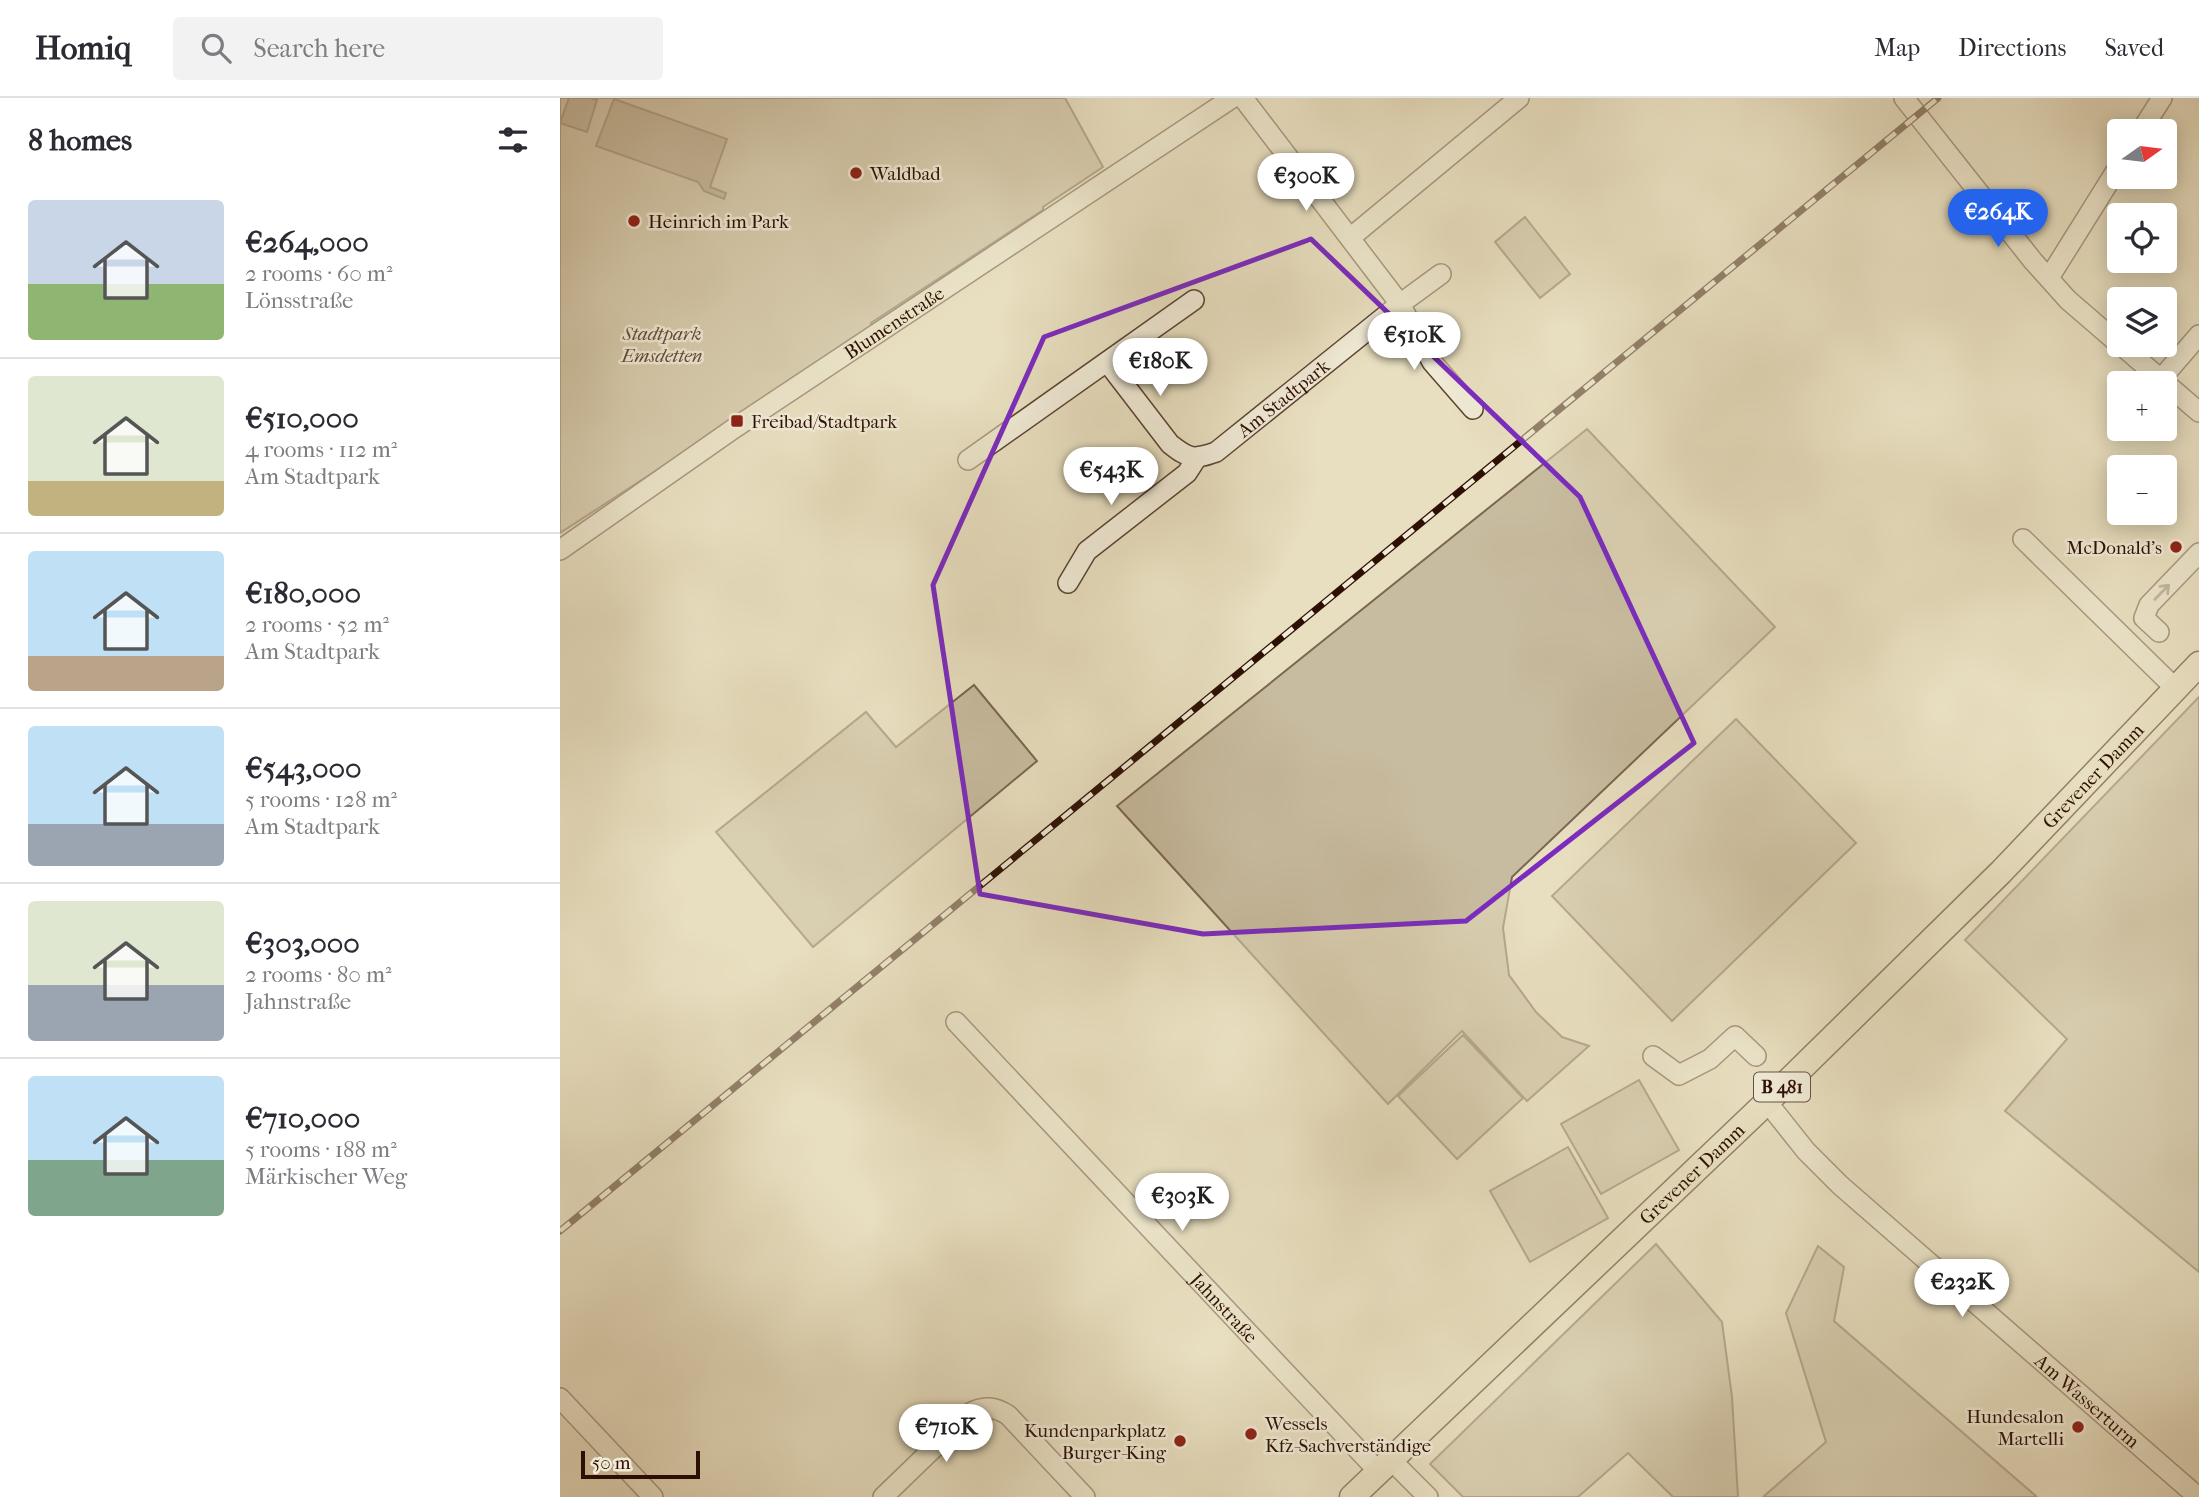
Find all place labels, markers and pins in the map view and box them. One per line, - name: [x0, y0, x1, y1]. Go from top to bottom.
- pin: €300K: [1257, 153, 1355, 213]
- place label: Waldbad: [869, 163, 941, 185]
- marker: Waldbad: [848, 165, 864, 181]
- pin: €264K: [1949, 190, 2047, 249]
- place label: Heinrich im Park: [648, 211, 789, 233]
- marker: Heinrich im Park: [626, 213, 642, 229]
- pin: €510K: [1365, 313, 1463, 372]
- pin: €180K: [1111, 338, 1209, 398]
- place label: Freibad/Stadtpark: [751, 411, 897, 433]
- marker: Freibad/Stadtpark: [729, 413, 745, 429]
- pin: €543K: [1062, 448, 1160, 507]
- place label: McDonald's: [2066, 537, 2162, 559]
- marker: McDonald's: [2168, 539, 2184, 555]
- pin: €303K: [1133, 1174, 1231, 1233]
- pin: €232K: [1913, 1260, 2011, 1319]
- pin: €710K: [897, 1404, 995, 1464]
- place label: Hundesalon Martelli: [1966, 1406, 2064, 1450]
- place label: Wessels Kfz-Sachverständige: [1264, 1413, 1431, 1457]
- marker: Hundesalon Martelli: [2070, 1419, 2086, 1435]
- place label: Kundenparkplatz Burger-King: [1024, 1420, 1167, 1464]
- marker: Wessels Kfz-Sachverständige: [1243, 1426, 1259, 1442]
- marker: Kundenparkplatz Burger-King: [1172, 1433, 1188, 1449]

